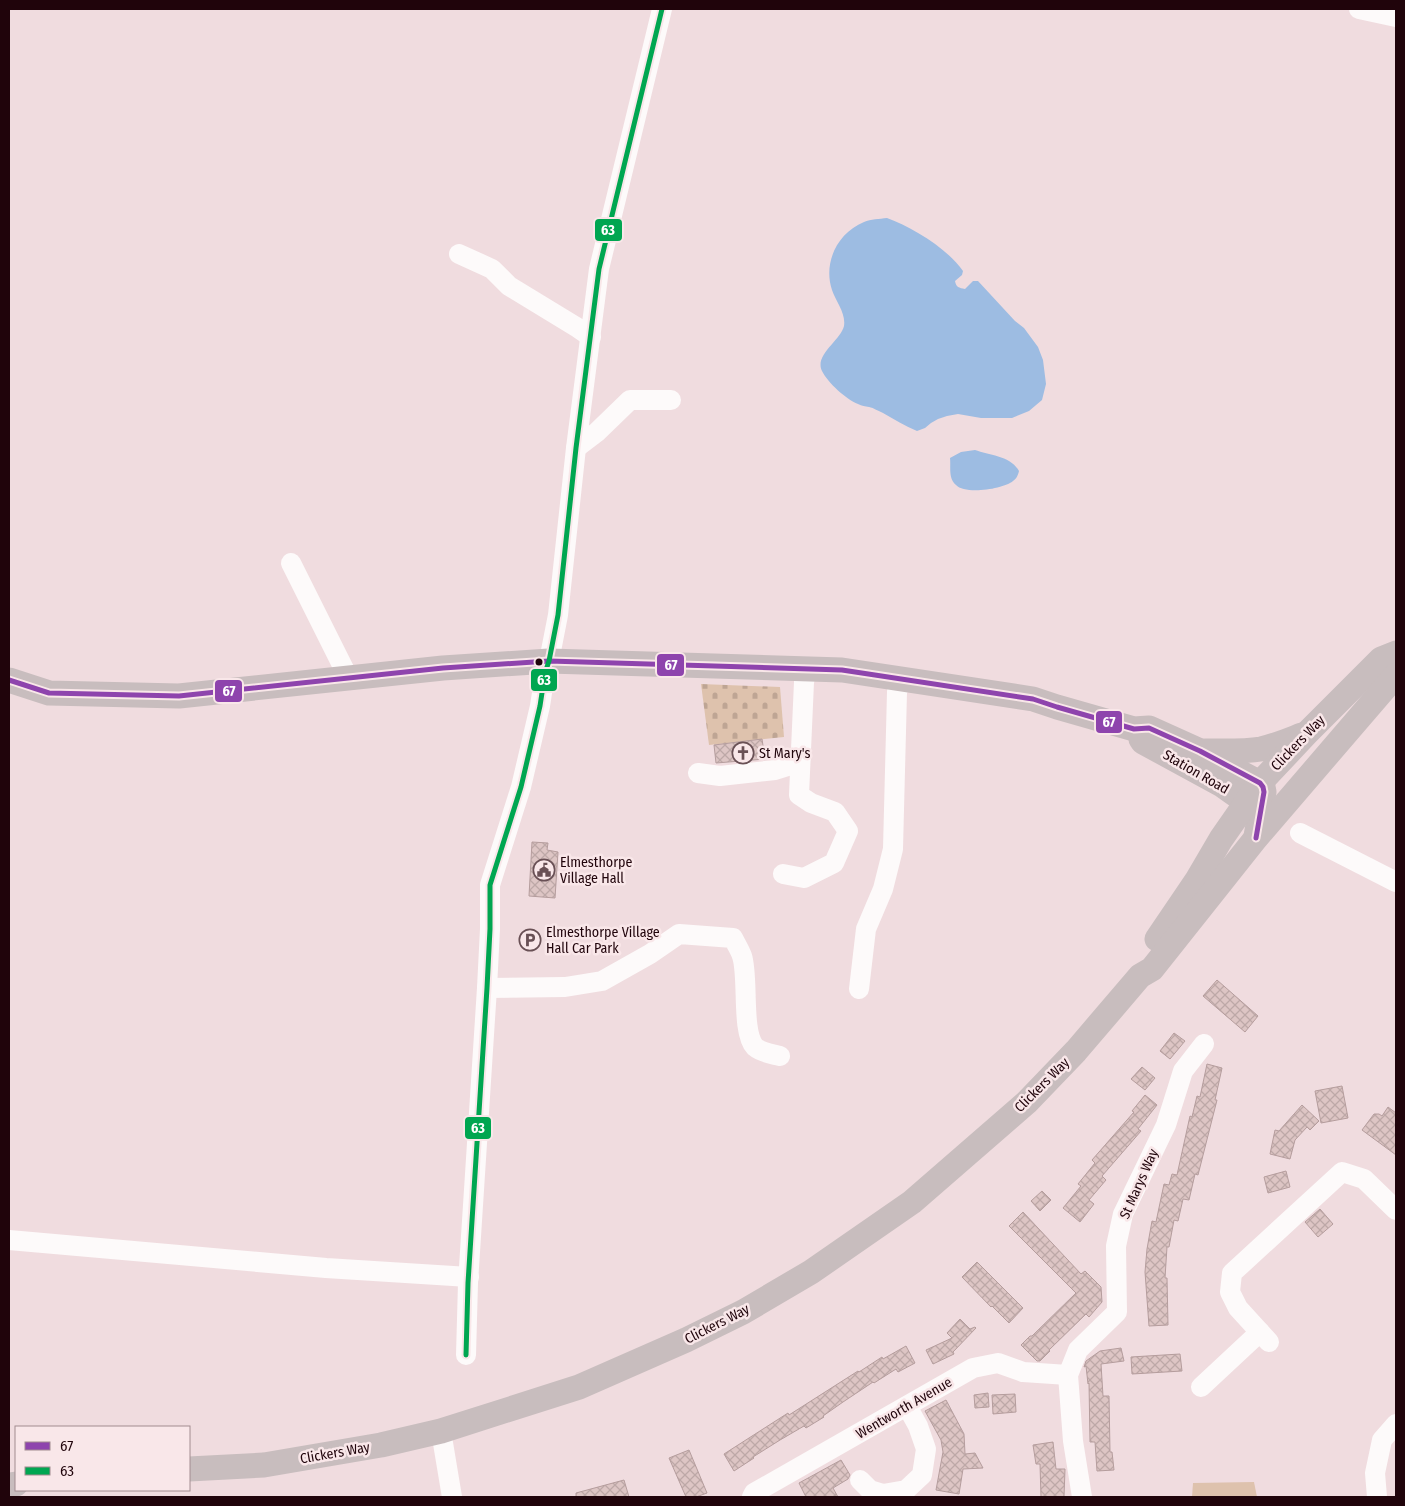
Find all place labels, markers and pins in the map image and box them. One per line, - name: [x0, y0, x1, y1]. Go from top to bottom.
- unlabelled marker: [534, 657, 544, 667]
- church icon: St Mary's: [731, 741, 755, 765]
- place label: St Mary's: [759, 745, 810, 762]
- place label: Elmesthorpe Village Hall: [560, 854, 632, 887]
- public building icon: Elmesthorpe Village Hall: [532, 858, 556, 882]
- place label: Elmesthorpe Village Hall Car Park: [546, 924, 660, 957]
- parking icon: Elmesthorpe Village Hall Car Park: [518, 928, 542, 952]

